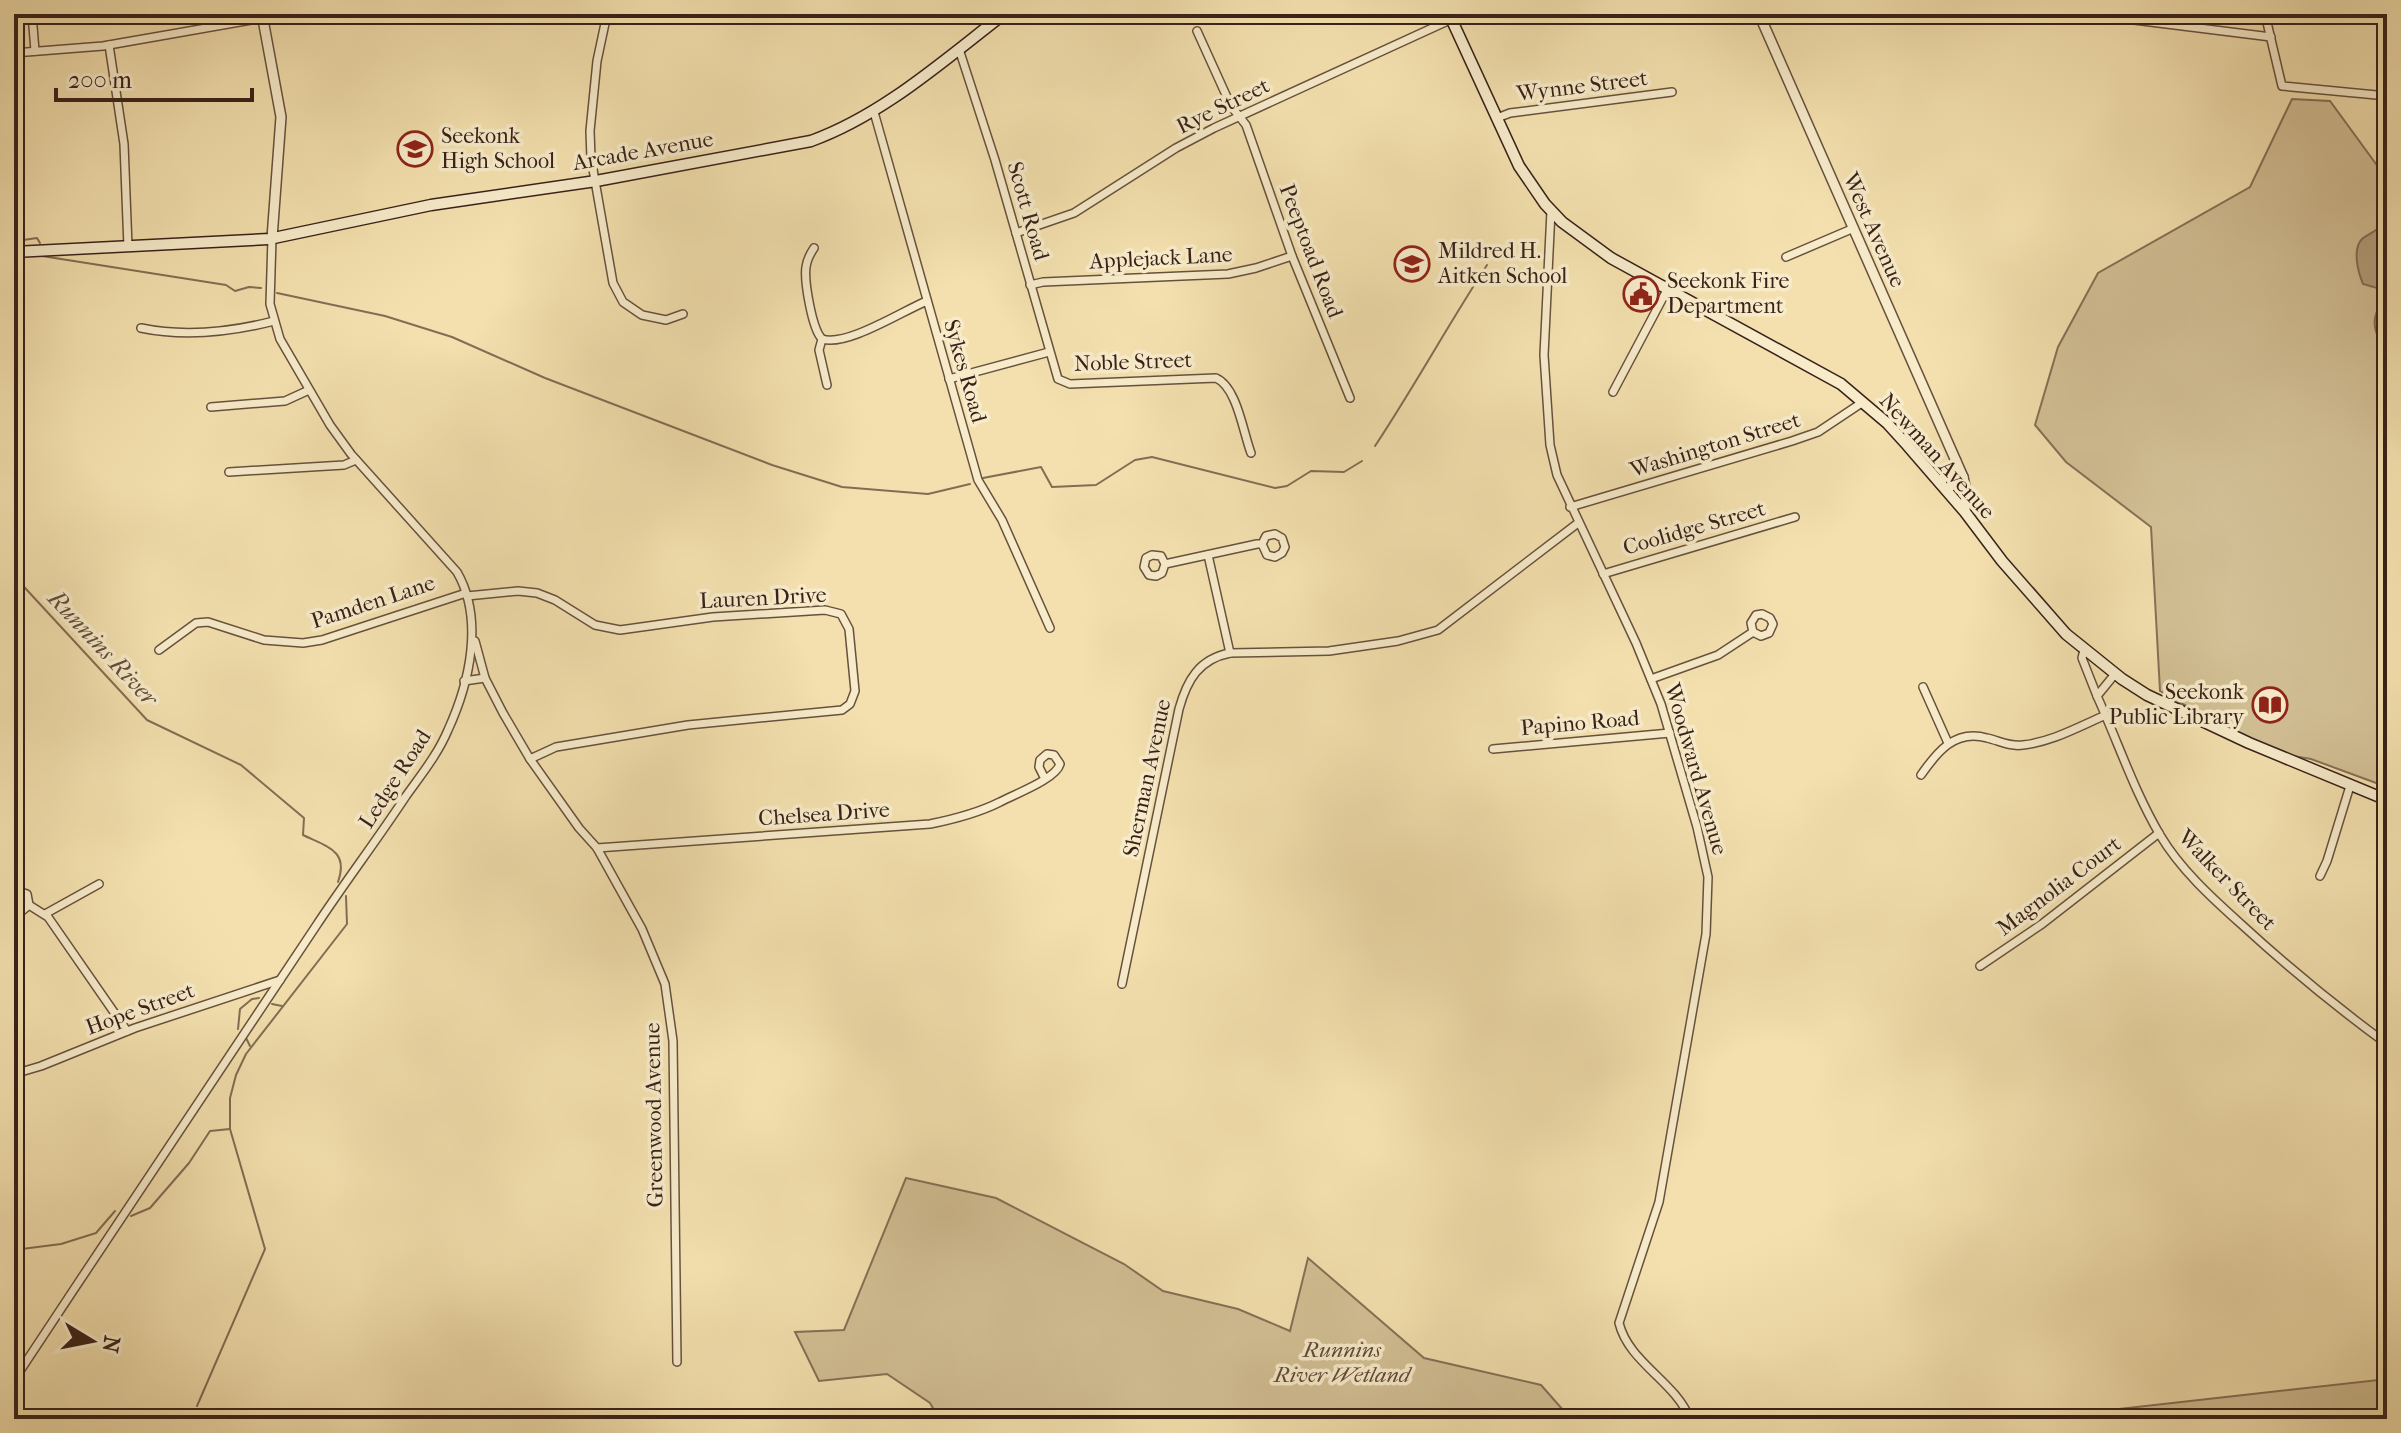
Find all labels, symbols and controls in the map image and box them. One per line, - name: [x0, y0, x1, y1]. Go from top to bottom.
- scale bar: [56, 52, 252, 102]
- street label: Wynne Street: [1514, 65, 1649, 107]
- text: 200 m: [68, 66, 132, 94]
- street label: Rye Street: [1172, 72, 1274, 140]
- place label: Seekonk High School: [441, 123, 555, 174]
- street label: Arcade Avenue: [570, 126, 715, 176]
- school or university icon: Seekonk High School: [396, 130, 434, 168]
- street label: Scott Road: [1002, 159, 1055, 264]
- street label: West Avenue: [1837, 168, 1911, 291]
- street label: Peeptoad Road: [1274, 180, 1349, 323]
- place label: Mildred H. Aitken School: [1437, 238, 1567, 289]
- street label: Applejack Lane: [1088, 241, 1233, 275]
- school or university icon: Mildred H. Aitken School: [1393, 245, 1431, 283]
- place label: Seekonk Fire Department: [1667, 268, 1789, 319]
- public building icon: Seekonk Fire Department: [1622, 275, 1660, 313]
- street label: Sykes Road: [938, 316, 992, 427]
- street label: Noble Street: [1073, 347, 1193, 377]
- street label: Newman Avenue: [1874, 388, 2000, 524]
- street label: Washington Street: [1626, 407, 1803, 484]
- street label: Coolidge Street: [1620, 495, 1768, 561]
- street label: Pamden Lane: [308, 570, 438, 634]
- street label: Lauren Drive: [699, 582, 827, 614]
- water label: Runnins River: [41, 583, 165, 713]
- street label: Woodward Avenue: [1659, 679, 1733, 858]
- place label: Seekonk Public Library: [2109, 679, 2245, 730]
- library icon: Seekonk Public Library: [2251, 686, 2289, 724]
- street label: Sherman Avenue: [1118, 697, 1176, 859]
- street label: Papino Road: [1520, 705, 1641, 741]
- street label: Ledge Road: [353, 724, 437, 833]
- street label: Chelsea Drive: [757, 796, 891, 832]
- street label: Walker Street: [2172, 823, 2282, 936]
- street label: Magnolia Court: [1992, 831, 2126, 941]
- street label: Hope Street: [82, 977, 198, 1041]
- street label: Greenwood Avenue: [639, 1022, 669, 1208]
- north arrow: [52, 1301, 132, 1381]
- text: N: [96, 1334, 125, 1355]
- park label: Runnins River Wetland: [1272, 1337, 1413, 1388]

